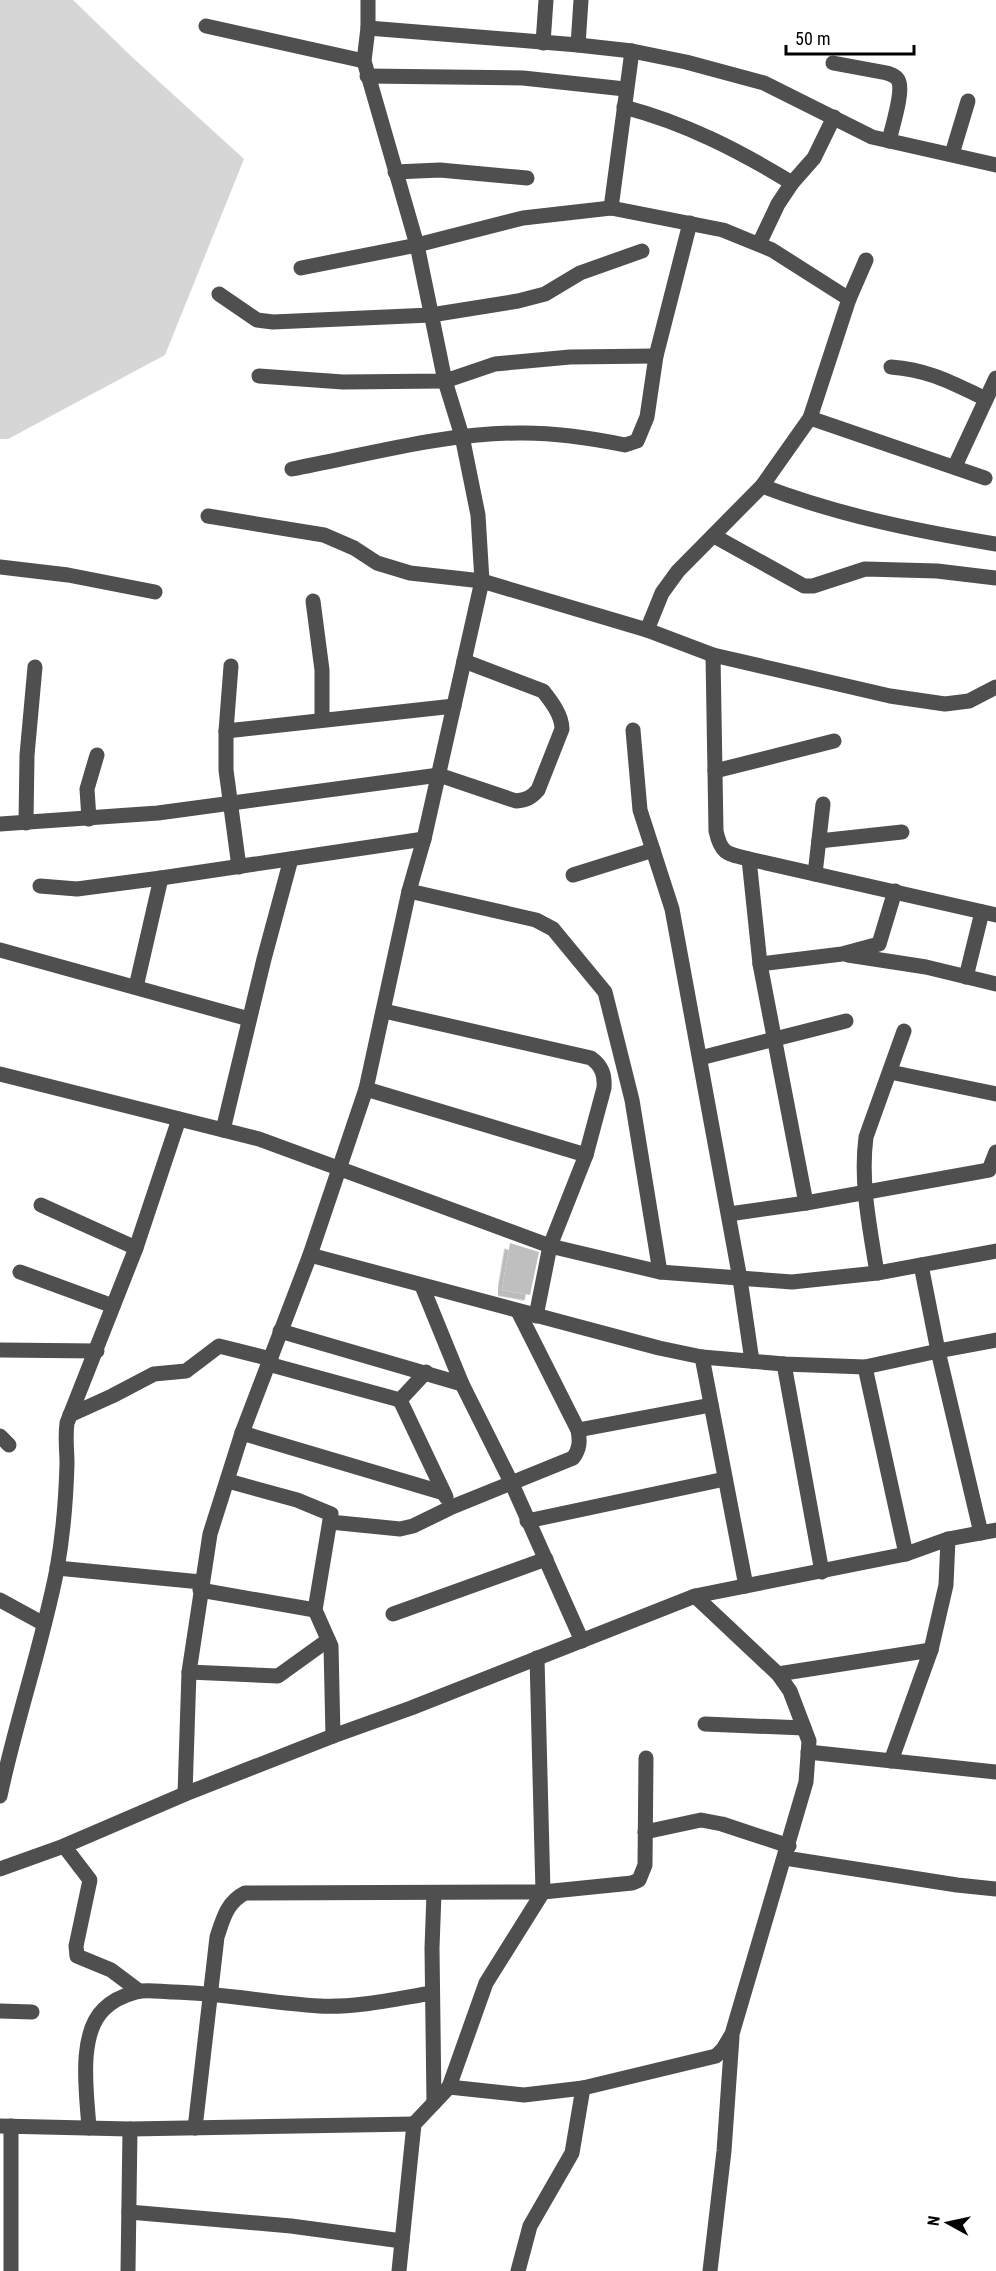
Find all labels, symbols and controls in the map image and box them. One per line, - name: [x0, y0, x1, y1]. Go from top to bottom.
- scale bar: [786, 18, 914, 56]
- text: 50 m: [795, 28, 830, 49]
- north arrow: [918, 2193, 978, 2253]
- text: N: [924, 2215, 944, 2227]

